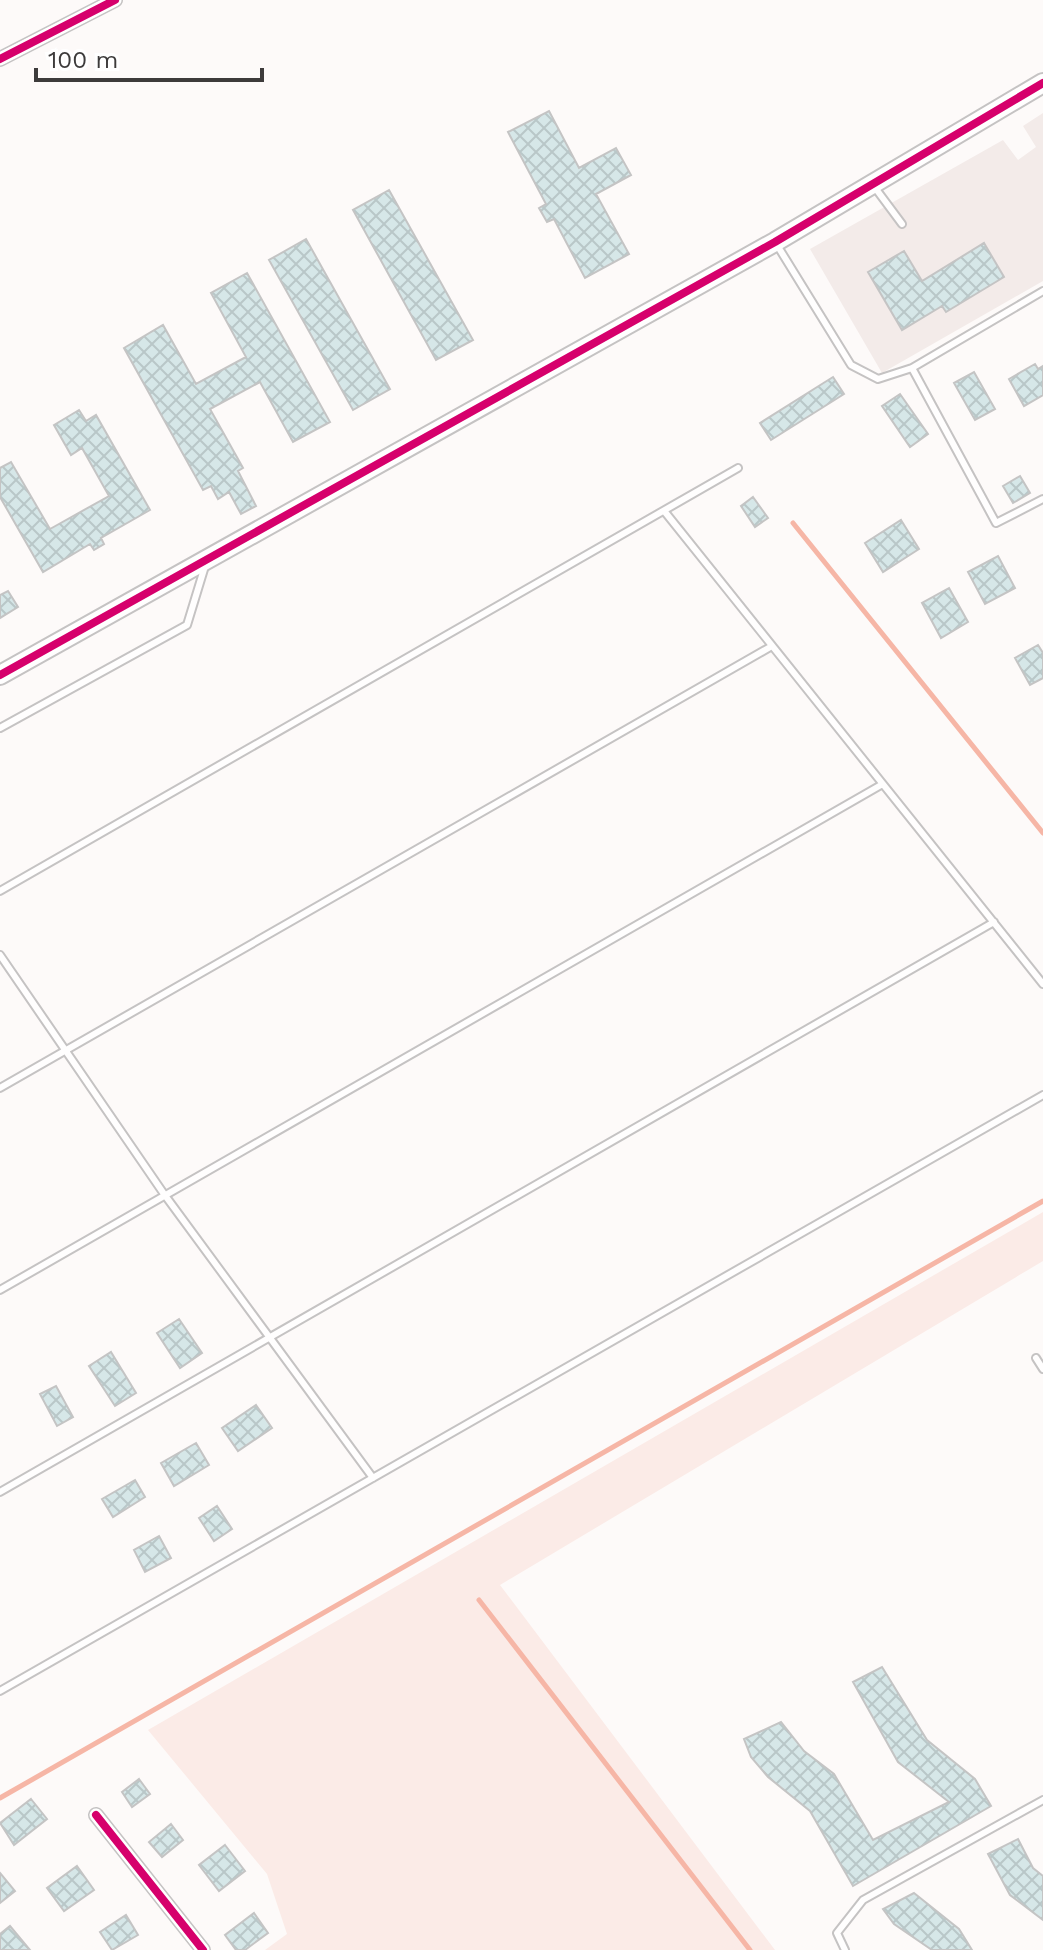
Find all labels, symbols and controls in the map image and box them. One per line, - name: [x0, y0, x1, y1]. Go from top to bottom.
- scale bar: [36, 32, 262, 82]
- text: 100 m: [48, 46, 118, 74]

